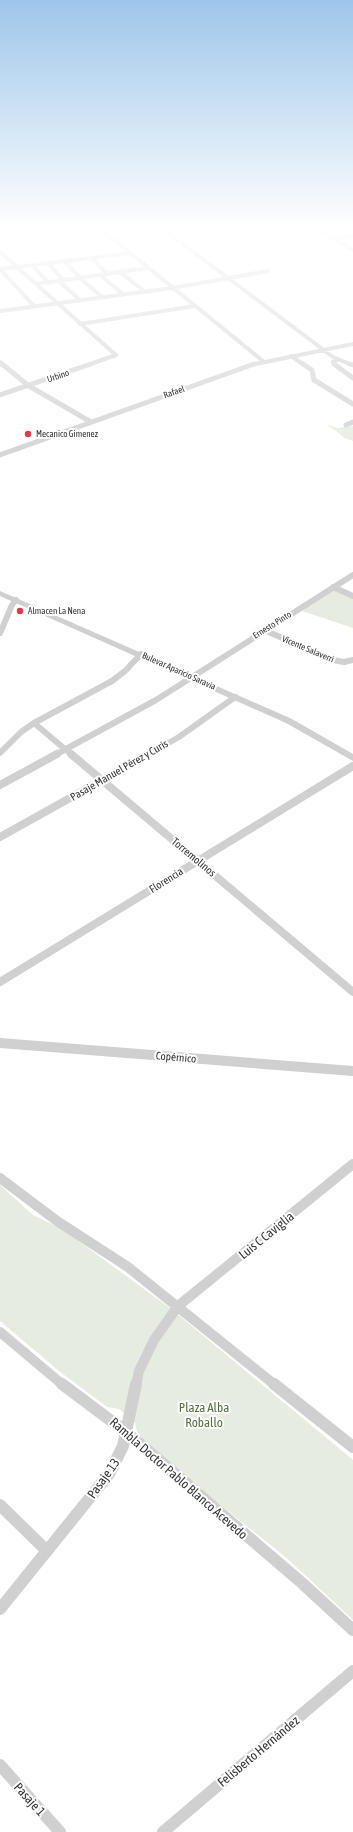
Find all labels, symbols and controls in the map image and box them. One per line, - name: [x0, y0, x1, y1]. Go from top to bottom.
- street label: Urbino: [46, 368, 70, 384]
- street label: Rafael: [162, 383, 187, 400]
- marker: Mecanico Gimenez: [23, 429, 33, 439]
- place label: Mecanico Gimenez: [36, 429, 99, 439]
- marker: Almacen La Nena: [15, 606, 25, 616]
- place label: Almacen La Nena: [28, 606, 85, 616]
- street label: Ernesto Pinto: [251, 609, 293, 641]
- street label: Vicente Salaverri: [280, 634, 336, 664]
- street label: Bulevar Aparicio Saravia: [141, 650, 217, 692]
- street label: Pasaje Manuel Pérez y Curis: [68, 737, 170, 803]
- street label: Torremolinos: [170, 835, 219, 879]
- street label: Florencia: [147, 865, 185, 895]
- street label: Copérnico: [155, 1049, 197, 1065]
- street label: Luis C Caviglia: [236, 1209, 297, 1262]
- park label: Plaza Alba Roballo: [179, 1400, 229, 1430]
- street label: Rambla Doctor Pablo Blanco Acevedo: [107, 1415, 251, 1542]
- street label: Pasaje 13: [84, 1455, 123, 1501]
- street label: Felisberto Hernández: [214, 1713, 302, 1790]
- street label: Pasaje 1: [11, 1780, 48, 1819]

